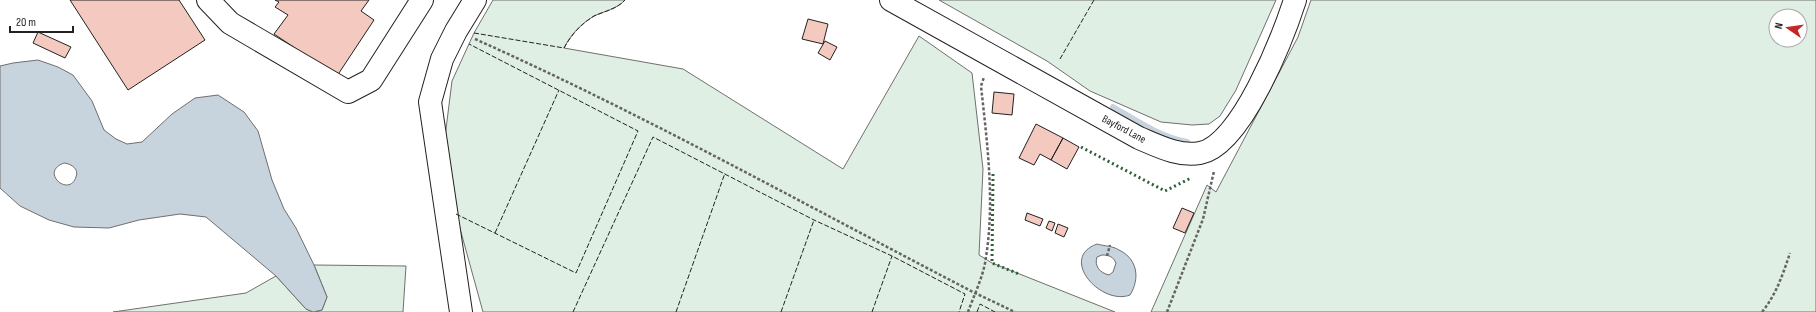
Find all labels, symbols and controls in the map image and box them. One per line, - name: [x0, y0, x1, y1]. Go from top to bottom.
- scale bar: [10, 8, 73, 34]
- north arrow: [1768, 8, 1808, 48]
- text: 20 m: [16, 15, 36, 30]
- text: N: [1772, 21, 1786, 30]
- street label: Bayford Lane: [1100, 112, 1148, 146]

